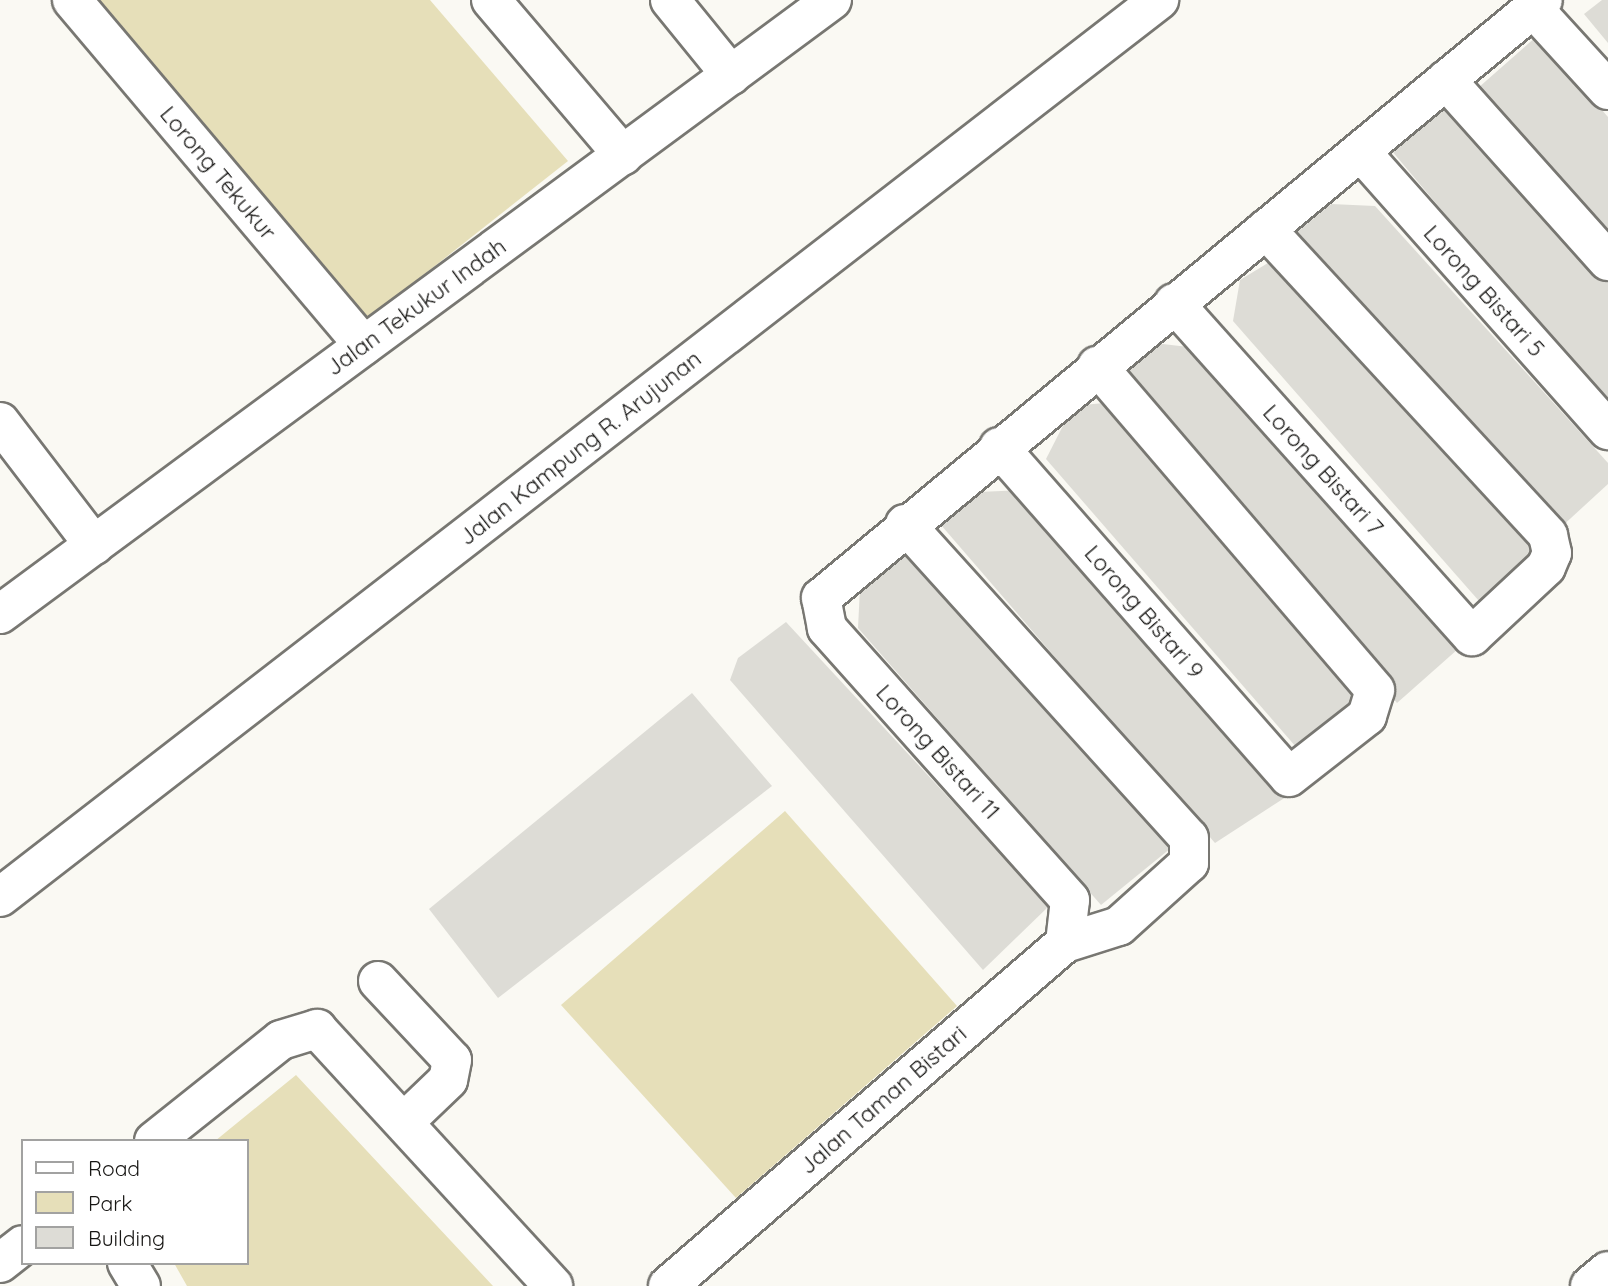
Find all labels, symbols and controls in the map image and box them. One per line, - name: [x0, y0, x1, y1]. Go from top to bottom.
- street label: Lorong Tekukur: [154, 101, 282, 245]
- street label: Lorong Bistari 5: [1418, 220, 1550, 362]
- street label: Jalan Tekukur Indah: [321, 232, 511, 382]
- street label: Jalan Kampung R. Arujunan: [453, 345, 707, 551]
- street label: Lorong Bistari 7: [1257, 399, 1389, 541]
- street label: Lorong Bistari 9: [1079, 540, 1209, 684]
- street label: Lorong Bistari 11: [870, 679, 1006, 825]
- street label: Jalan Taman Bistari: [794, 1020, 972, 1180]
- legend: [21, 1139, 248, 1265]
- text: Road: [88, 1155, 140, 1181]
- text: Park: [88, 1190, 132, 1216]
- text: Building: [88, 1225, 165, 1251]

